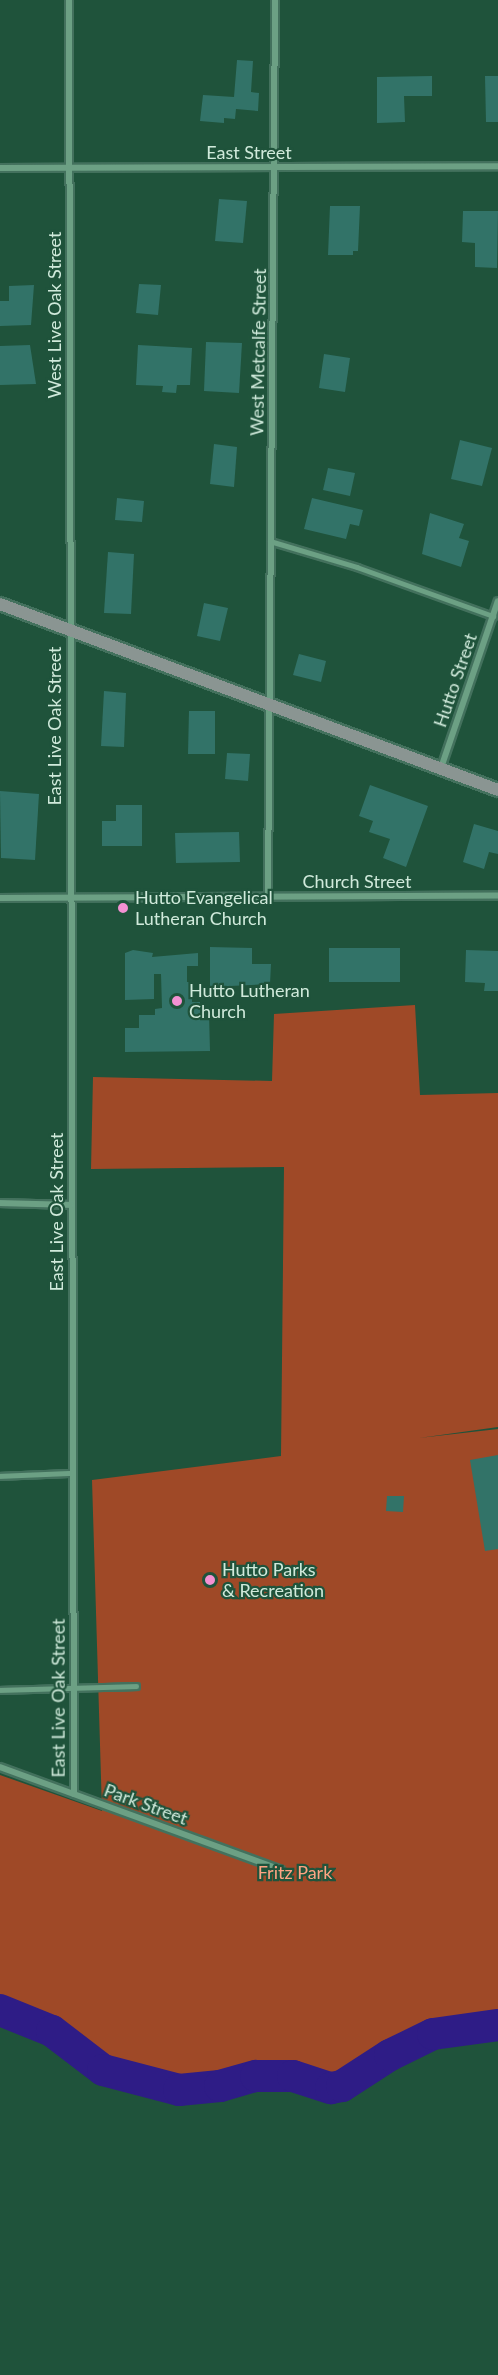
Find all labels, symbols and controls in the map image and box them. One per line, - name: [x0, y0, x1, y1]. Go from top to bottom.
- street label: East Street: [206, 141, 292, 163]
- street label: West Live Oak Street: [43, 232, 65, 398]
- street label: West Metcalfe Street: [246, 268, 270, 436]
- street label: Hutto Street: [429, 630, 481, 730]
- street label: East Live Oak Street: [43, 646, 65, 806]
- street label: Church Street: [303, 870, 411, 892]
- place label: Hutto Evangelical Lutheran Church: [135, 887, 273, 930]
- marker: Hutto Evangelical Lutheran Church: [116, 901, 130, 915]
- place label: Hutto Lutheran Church: [189, 980, 310, 1022]
- marker: Hutto Lutheran Church: [170, 994, 184, 1008]
- street label: East Live Oak Street: [45, 1132, 67, 1292]
- place label: Hutto Parks & Recreation: [222, 1559, 324, 1602]
- marker: Hutto Parks & Recreation: [203, 1573, 217, 1587]
- street label: East Live Oak Street: [47, 1618, 69, 1778]
- street label: Park Street: [101, 1779, 191, 1829]
- park label: Fritz Park: [258, 1861, 332, 1883]

